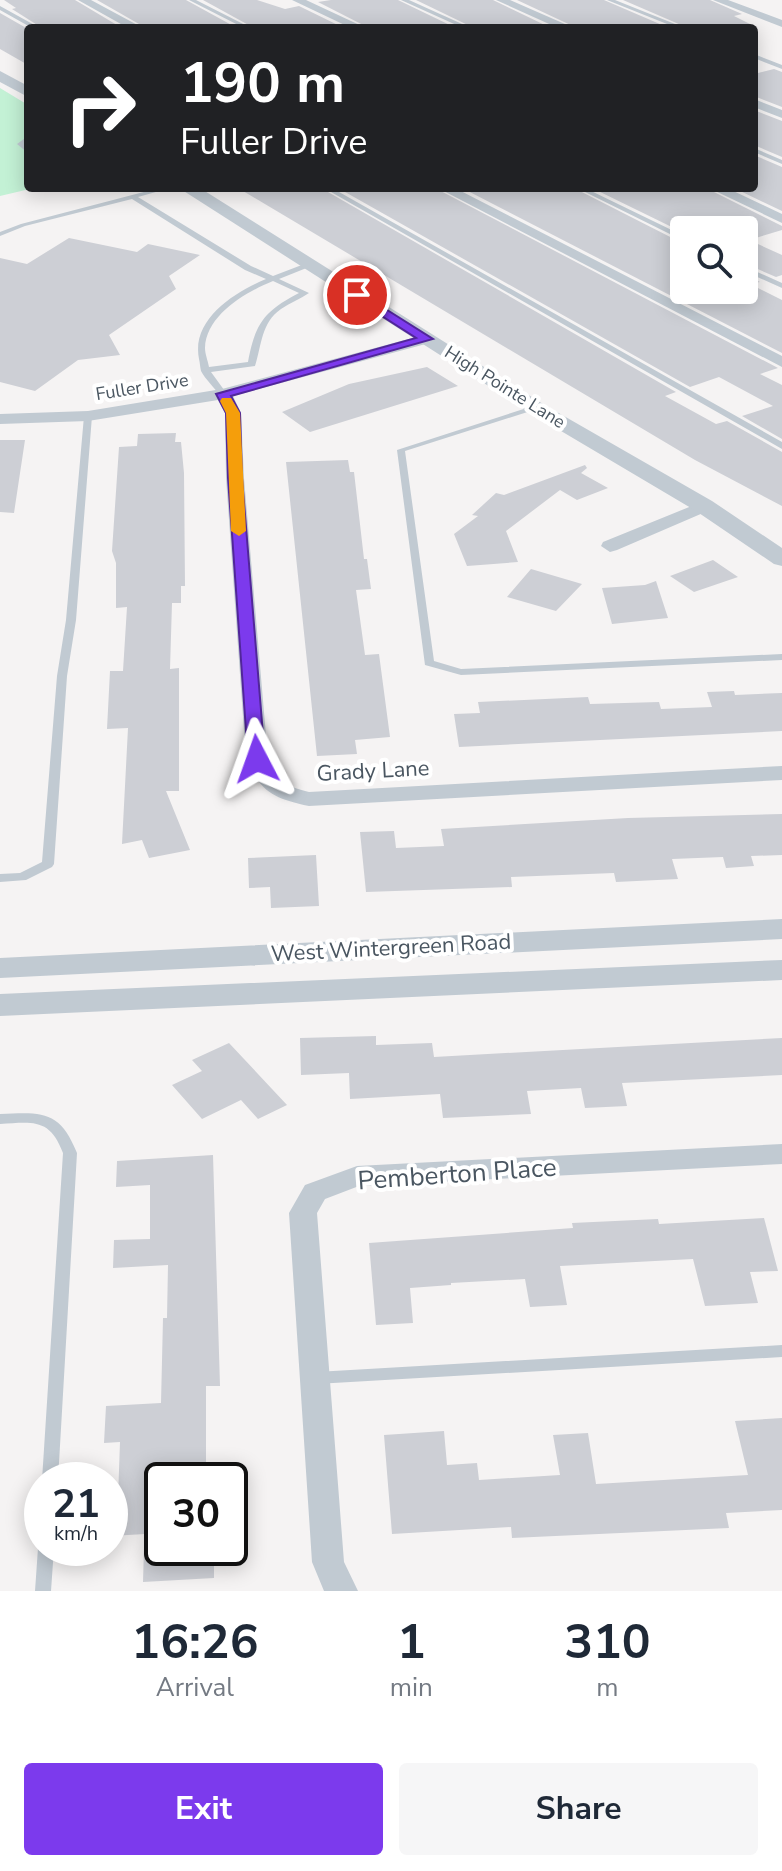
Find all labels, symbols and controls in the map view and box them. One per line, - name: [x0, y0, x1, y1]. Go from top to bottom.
- text: 190 m: [180, 45, 345, 122]
- icon: right: [48, 56, 152, 160]
- text: Fuller Drive: [180, 118, 367, 167]
- map controls: [670, 216, 758, 304]
- button: search: [670, 216, 758, 304]
- pin: [323, 261, 391, 329]
- icon: arrive: [335, 273, 379, 317]
- street label: High Pointe Lane: [440, 340, 570, 434]
- street label: Fuller Drive: [94, 368, 190, 406]
- position arrow: [215, 717, 299, 801]
- street label: Grady Lane: [316, 753, 430, 789]
- street label: West Wintergreen Road: [270, 927, 512, 969]
- street label: Pemberton Place: [356, 1150, 558, 1198]
- speed limit sign: 30: [144, 1462, 248, 1566]
- text: 21: [52, 1477, 100, 1531]
- text: km/h: [54, 1520, 98, 1547]
- text: 16:26: [131, 1609, 258, 1675]
- text: 1: [397, 1609, 426, 1675]
- text: 310: [564, 1609, 651, 1675]
- text: Arrival: [156, 1670, 234, 1705]
- text: min: [390, 1670, 433, 1705]
- text: m: [596, 1670, 619, 1705]
- button: Exit: [24, 1763, 383, 1855]
- button: Share: [399, 1763, 758, 1855]

